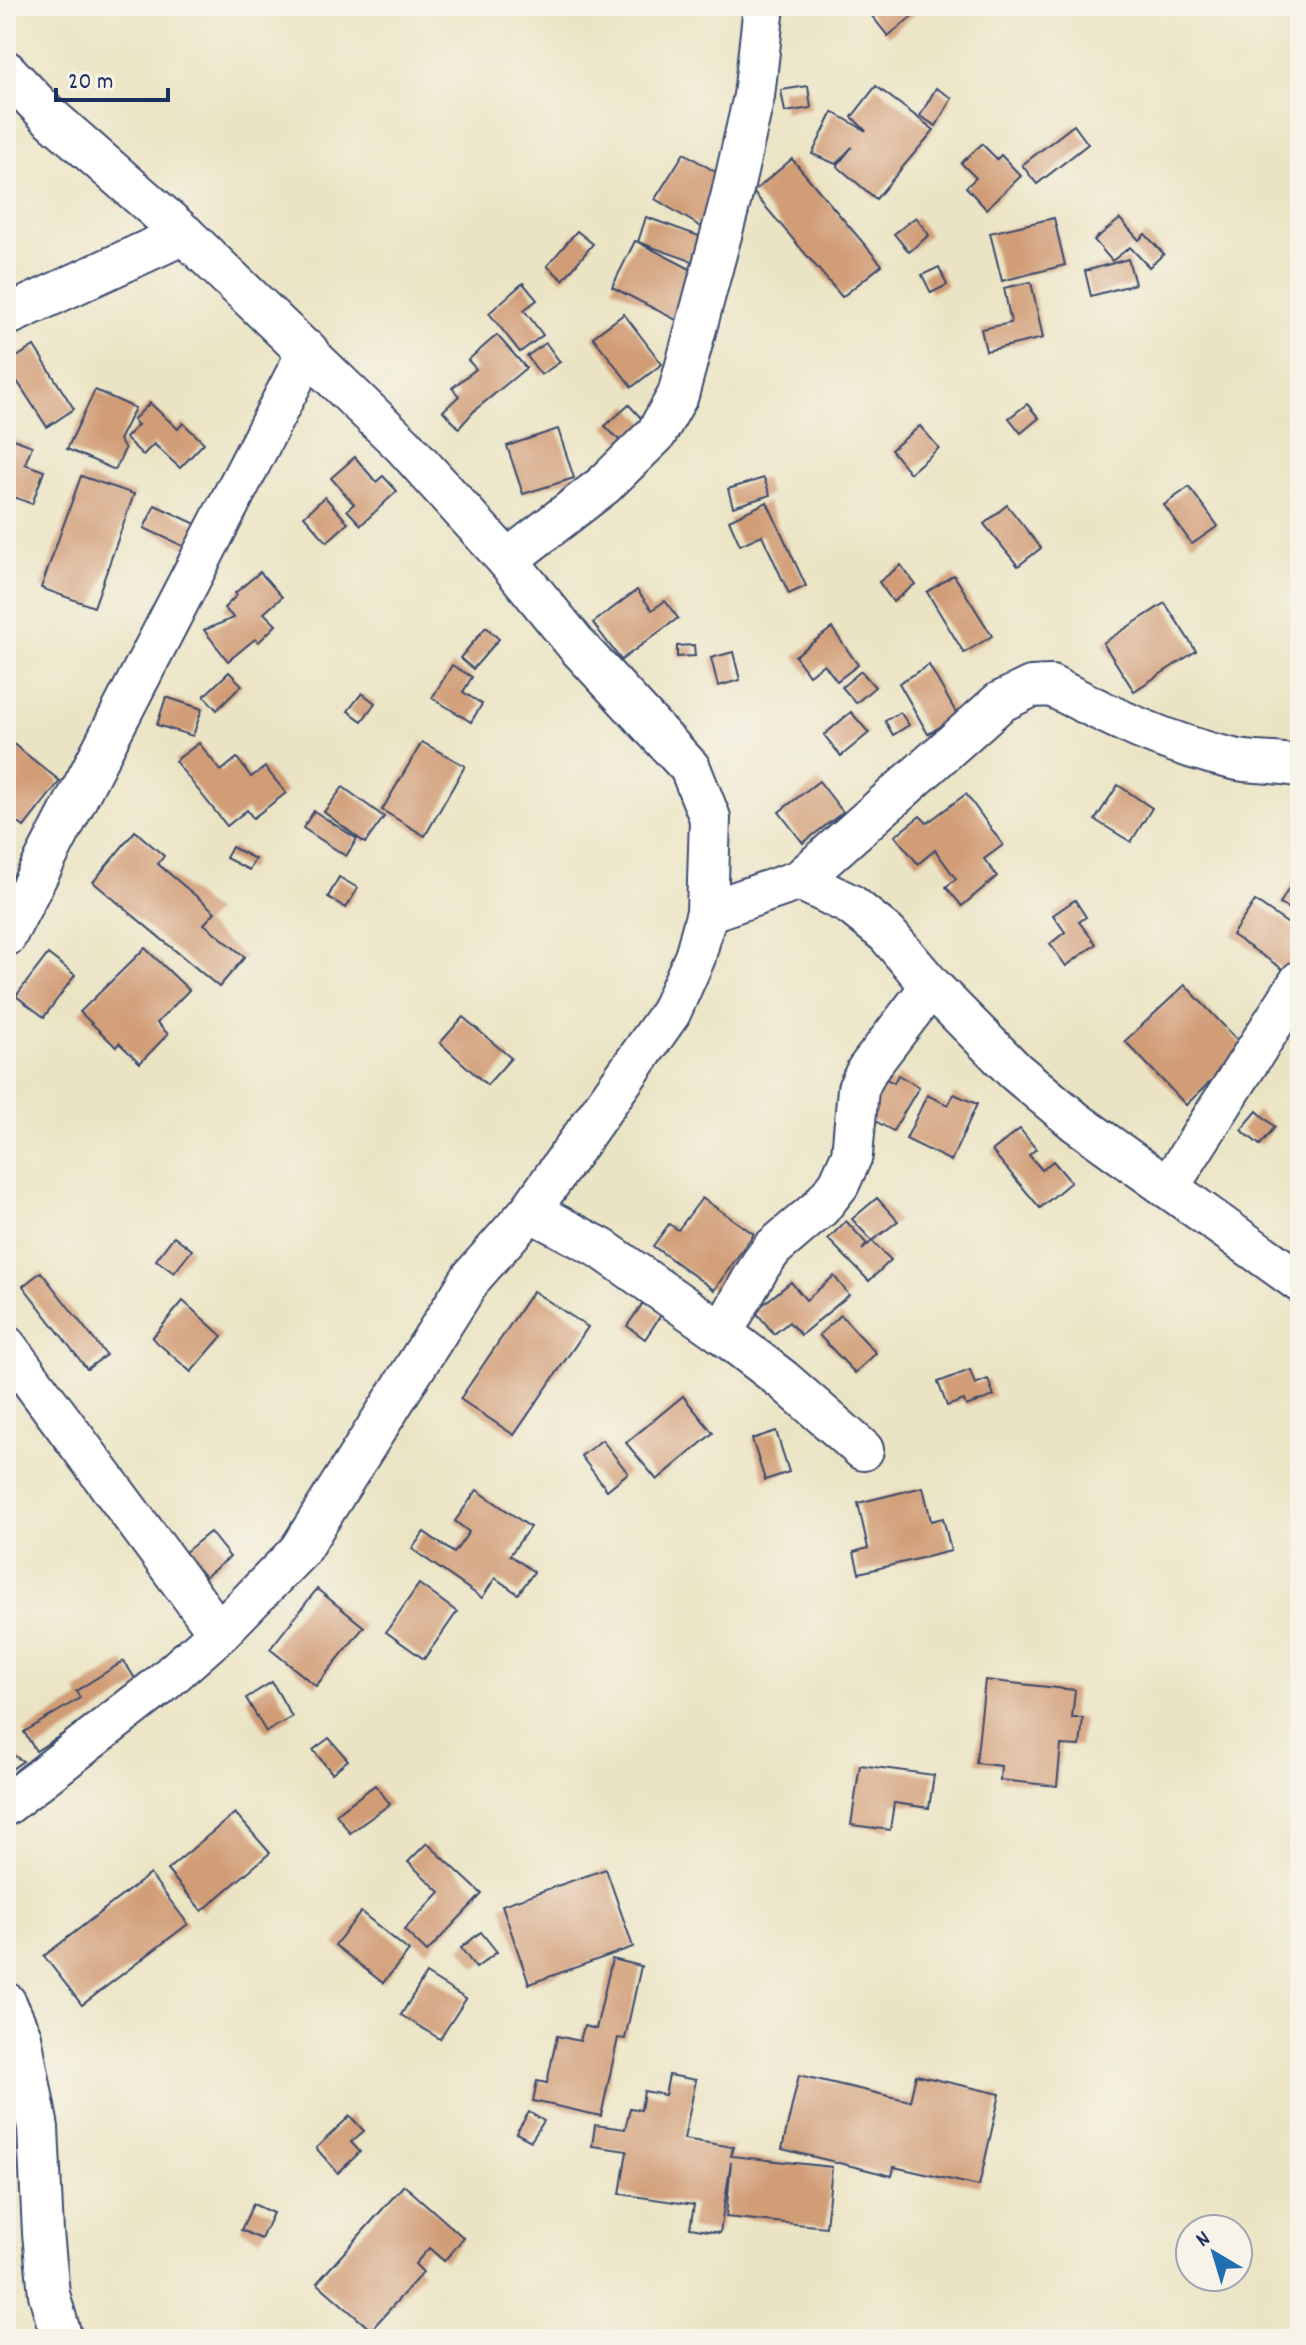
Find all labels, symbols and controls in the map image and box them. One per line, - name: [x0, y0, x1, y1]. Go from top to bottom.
- scale bar: [56, 52, 168, 102]
- text: 20 m: [68, 66, 114, 100]
- north arrow: [1174, 2213, 1254, 2293]
- text: N: [1190, 2224, 1218, 2256]

